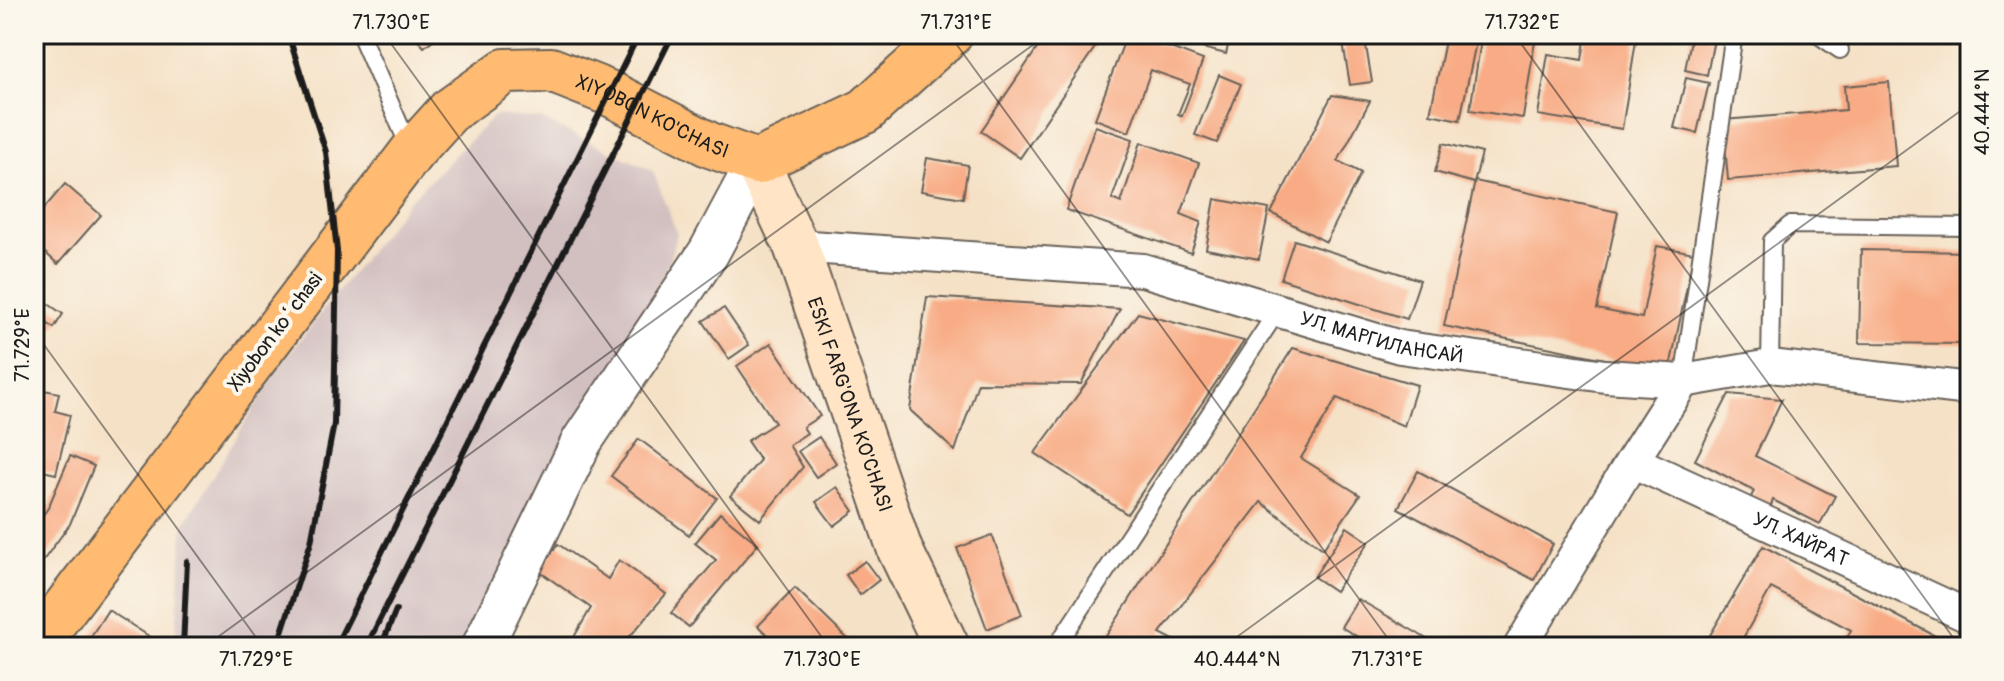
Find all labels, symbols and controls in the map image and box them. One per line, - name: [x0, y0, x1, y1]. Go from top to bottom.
- text: 71.730°E: [352, 10, 430, 35]
- text: 71.731°E: [920, 10, 992, 35]
- text: 71.732°E: [1485, 10, 1559, 35]
- street label: XIYOBON KO'CHASI: [573, 69, 732, 163]
- text: 40.444°N: [1970, 69, 1995, 155]
- street label: Xiyobon koʻchasi: [222, 268, 328, 396]
- street label: ESKI FARG'ONA KO'CHASI: [802, 294, 899, 515]
- street label: УЛ. МАРГИЛАНСАЙ: [1297, 305, 1464, 368]
- text: 71.729°E: [10, 308, 35, 382]
- street label: УЛ. ХАЙРАТ: [1749, 506, 1853, 572]
- text: 71.729°E: [219, 647, 293, 672]
- text: 71.730°E: [783, 647, 861, 672]
- text: 40.444°N: [1194, 647, 1280, 672]
- text: 71.731°E: [1351, 647, 1423, 672]

